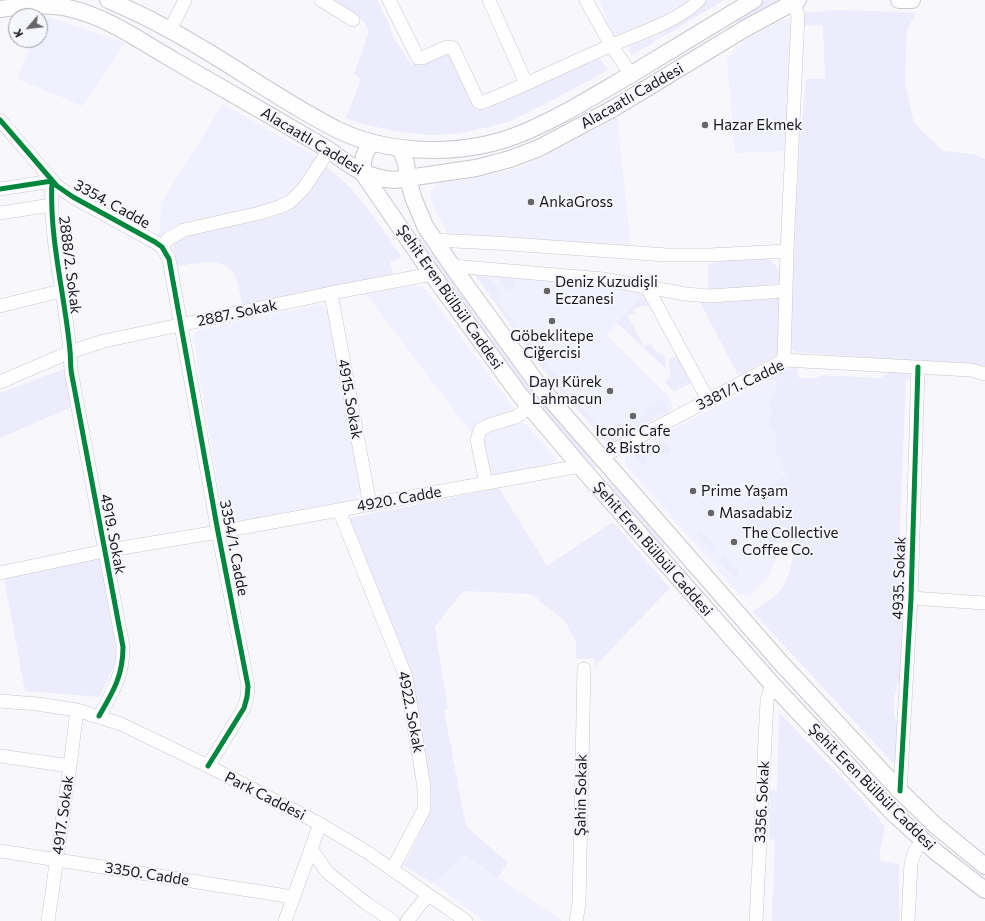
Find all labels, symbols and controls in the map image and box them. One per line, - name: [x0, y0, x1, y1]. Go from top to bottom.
- north arrow: [8, 8, 48, 48]
- text: K: [10, 27, 25, 40]
- street label: Alacaatlı Caddesi: [577, 59, 687, 133]
- street label: Alacaatlı Caddesi: [258, 103, 366, 179]
- place label: Hazar Ekmek: [713, 116, 802, 134]
- marker: Hazar Ekmek: [700, 120, 710, 130]
- street label: 3354. Cadde: [71, 176, 153, 232]
- place label: AnkaGross: [539, 193, 613, 211]
- marker: AnkaGross: [526, 197, 536, 207]
- street label: 2888/2. Sokak: [55, 215, 85, 315]
- street label: Şehit Eren Bülbül Caddesi: [393, 221, 507, 373]
- place label: Deniz Kuzudişli Eczanesi: [555, 273, 658, 308]
- marker: Deniz Kuzudişli Eczanesi: [542, 286, 552, 296]
- street label: 2887. Sokak: [195, 296, 279, 330]
- marker: Göbeklitepe Ciğercisi: [547, 316, 557, 326]
- place label: Göbeklitepe Ciğercisi: [510, 327, 594, 362]
- street label: 3381/1. Cadde: [693, 356, 787, 414]
- street label: 4915. Sokak: [334, 357, 366, 441]
- place label: Dayı Kürek Lahmacun: [529, 373, 602, 408]
- marker: Dayı Kürek Lahmacun: [605, 386, 615, 396]
- marker: Iconic Cafe & Bistro: [628, 411, 638, 421]
- place label: Iconic Cafe & Bistro: [596, 422, 670, 457]
- street label: Şehit Eren Bülbül Caddesi: [590, 478, 716, 620]
- place label: Prime Yaşam: [701, 482, 788, 500]
- street label: 4920. Cadde: [355, 483, 443, 515]
- marker: Prime Yaşam: [688, 486, 698, 496]
- street label: 4919. Sokak: [96, 492, 130, 576]
- street label: 3354/1. Cadde: [216, 498, 252, 598]
- place label: Masadabiz: [719, 504, 792, 522]
- marker: Masadabiz: [706, 508, 716, 518]
- place label: The Collective Coffee Co.: [742, 524, 839, 559]
- street label: 4935. Sokak: [889, 536, 909, 620]
- marker: The Collective Coffee Co.: [729, 537, 739, 547]
- street label: 4922. Sokak: [394, 670, 428, 754]
- street label: Şehit Eren Bülbül Caddesi: [805, 720, 939, 854]
- street label: Şahin Sokak: [571, 754, 591, 836]
- street label: 3356. Sokak: [751, 760, 773, 844]
- street label: Park Caddesi: [222, 768, 308, 824]
- street label: 4917. Sokak: [49, 774, 77, 856]
- street label: 3350. Cadde: [104, 858, 190, 890]

